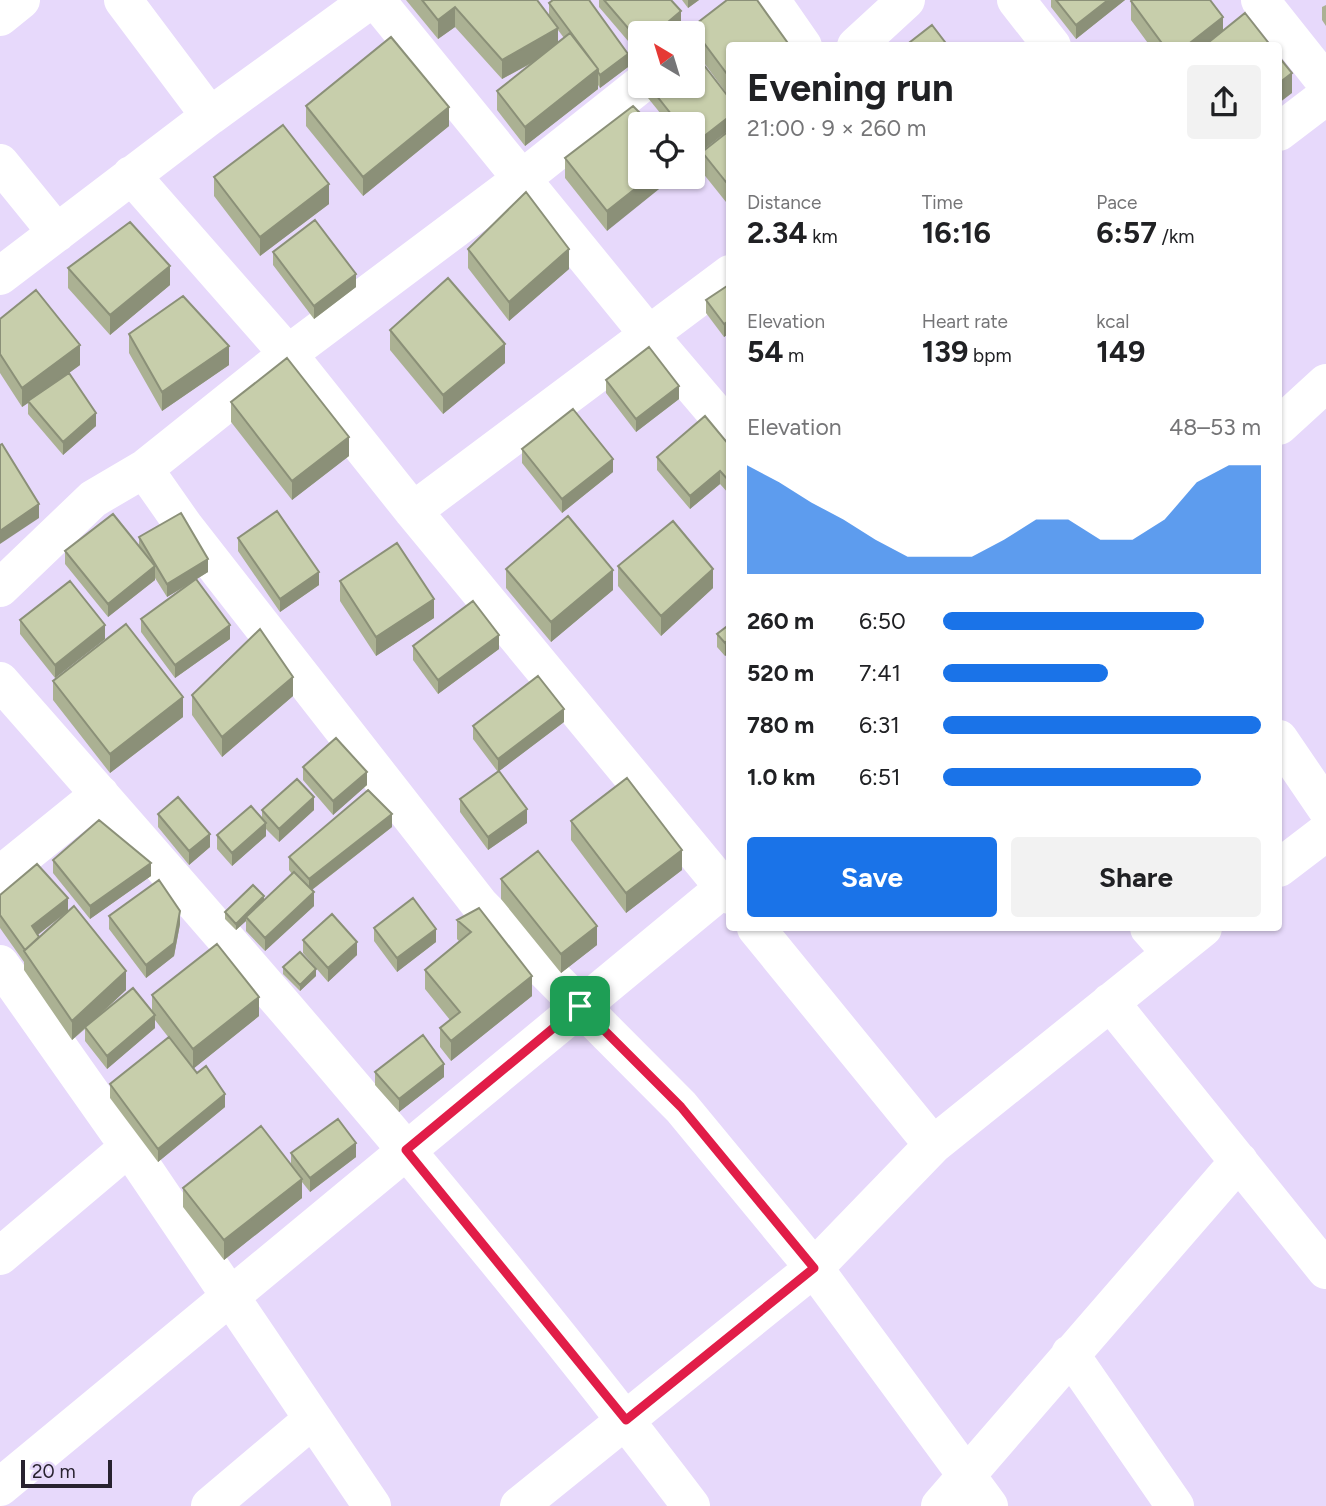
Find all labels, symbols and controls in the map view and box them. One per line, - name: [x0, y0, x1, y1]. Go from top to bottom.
- north arrow: [628, 21, 705, 98]
- map controls: [628, 21, 705, 189]
- text: Evening run: [747, 65, 954, 111]
- button: share: [1187, 65, 1261, 139]
- button: locate: [628, 112, 705, 189]
- text: 21:00 · 9 × 260 m: [747, 114, 926, 142]
- text: Distance: [747, 191, 821, 214]
- text: Time: [922, 191, 963, 214]
- text: Pace: [1096, 191, 1137, 214]
- text: 2.34: [747, 214, 807, 251]
- text: 16:16: [922, 214, 991, 251]
- text: 6:57: [1096, 214, 1157, 251]
- text: km: [807, 225, 838, 248]
- text: /km: [1157, 225, 1194, 248]
- text: Elevation: [747, 310, 825, 333]
- text: Heart rate: [922, 310, 1008, 333]
- text: kcal: [1096, 310, 1130, 333]
- text: 54: [747, 333, 783, 370]
- text: 139: [922, 333, 968, 370]
- text: 149: [1096, 333, 1145, 370]
- text: m: [783, 344, 804, 367]
- text: bpm: [968, 344, 1012, 367]
- text: Elevation: [747, 413, 842, 441]
- text: 48–53 m: [1169, 413, 1261, 441]
- text: 260 m: [747, 607, 814, 635]
- text: 6:50: [859, 607, 906, 635]
- text: 520 m: [747, 659, 814, 687]
- text: 7:41: [859, 659, 901, 687]
- text: 780 m: [747, 711, 814, 739]
- text: 6:31: [859, 711, 900, 739]
- text: 1.0 km: [747, 763, 815, 791]
- text: 6:51: [859, 763, 901, 791]
- button: Save: [747, 837, 997, 917]
- button: Share: [1011, 837, 1261, 917]
- pin: [550, 976, 610, 1036]
- icon: arrive: [561, 987, 599, 1025]
- scale bar: [21, 1457, 112, 1489]
- text: 20 m: [32, 1460, 76, 1483]

